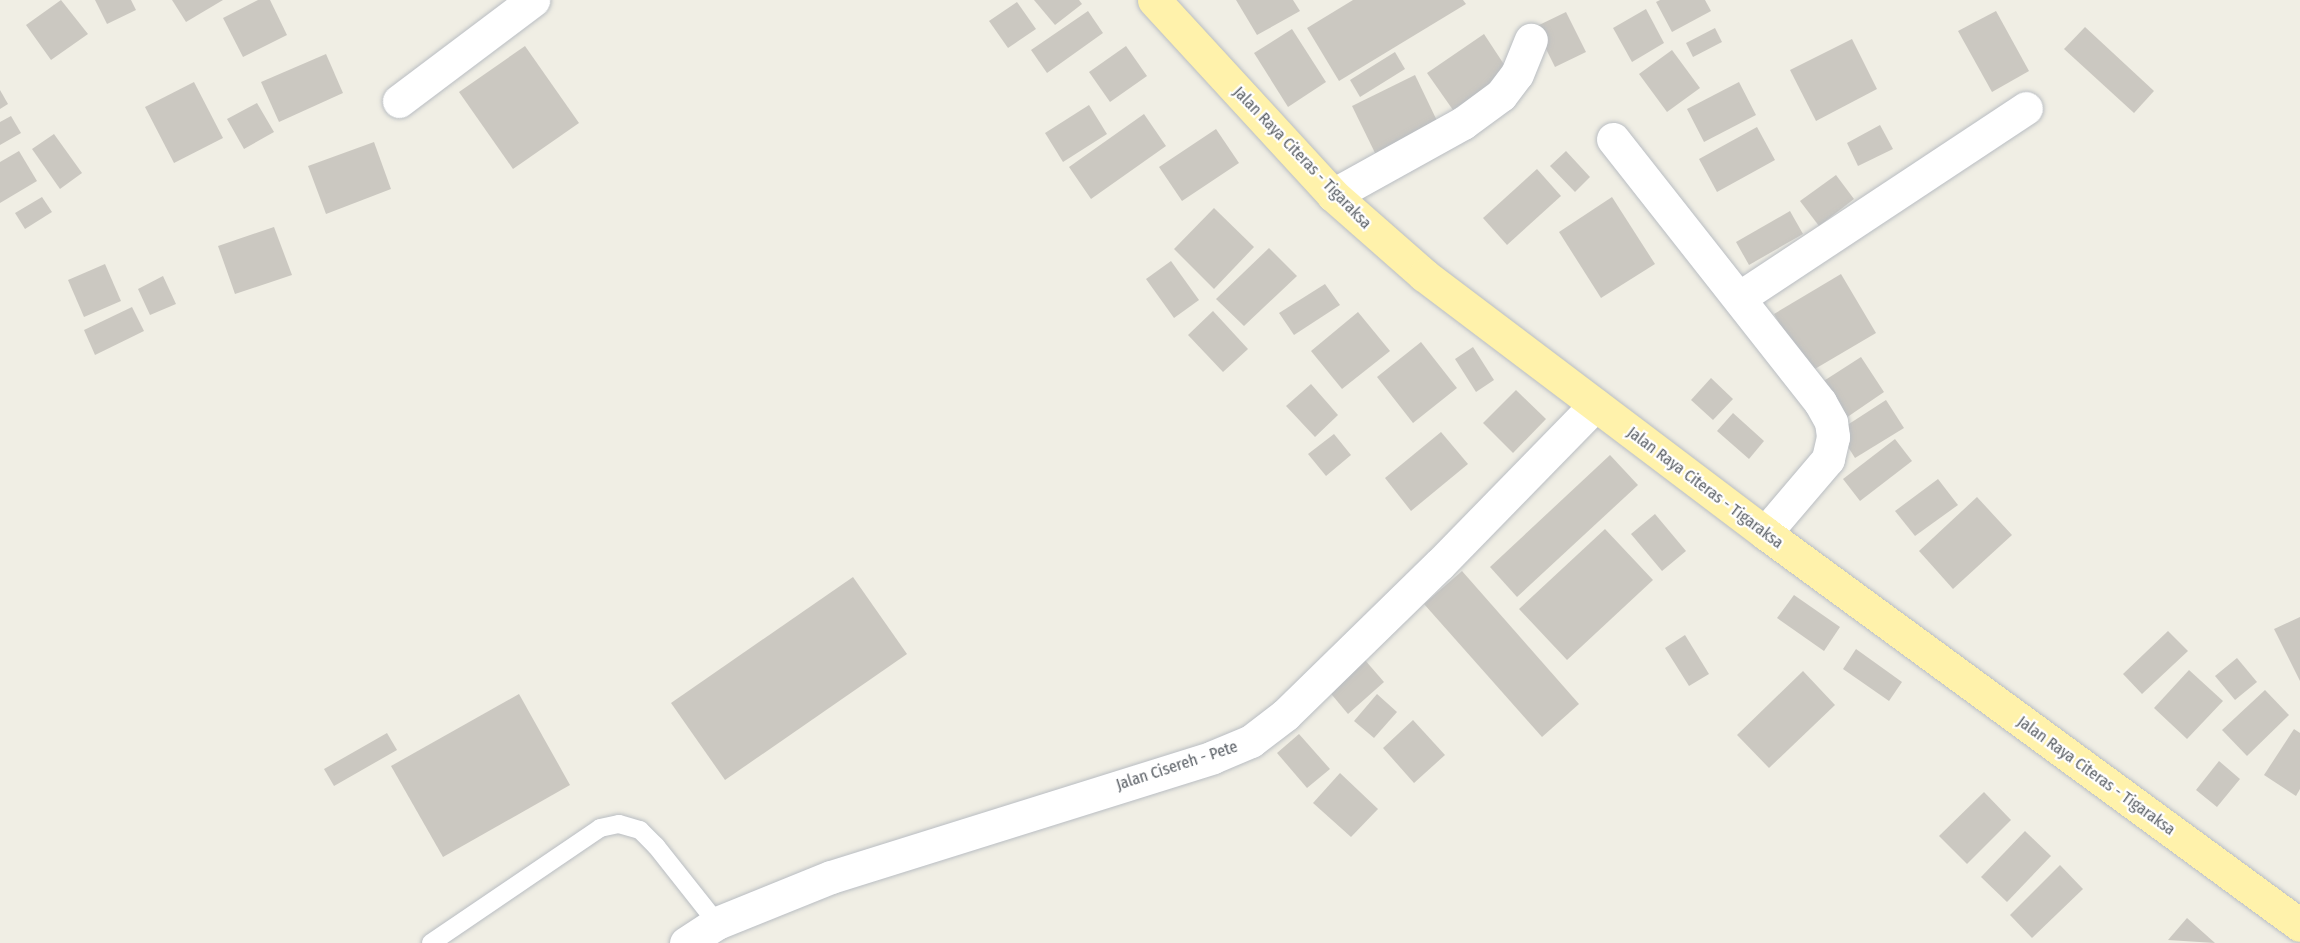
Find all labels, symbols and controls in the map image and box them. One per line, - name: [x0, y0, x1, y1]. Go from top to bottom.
- street label: Jalan Raya Citeras - Tigaraksa: [1229, 83, 1375, 233]
- street label: Jalan Raya Citeras - Tigaraksa: [1623, 423, 1787, 553]
- street label: Jalan Raya Citeras - Tigaraksa: [2013, 712, 2179, 840]
- street label: Jalan Cisereh - Pete: [1114, 737, 1240, 795]

